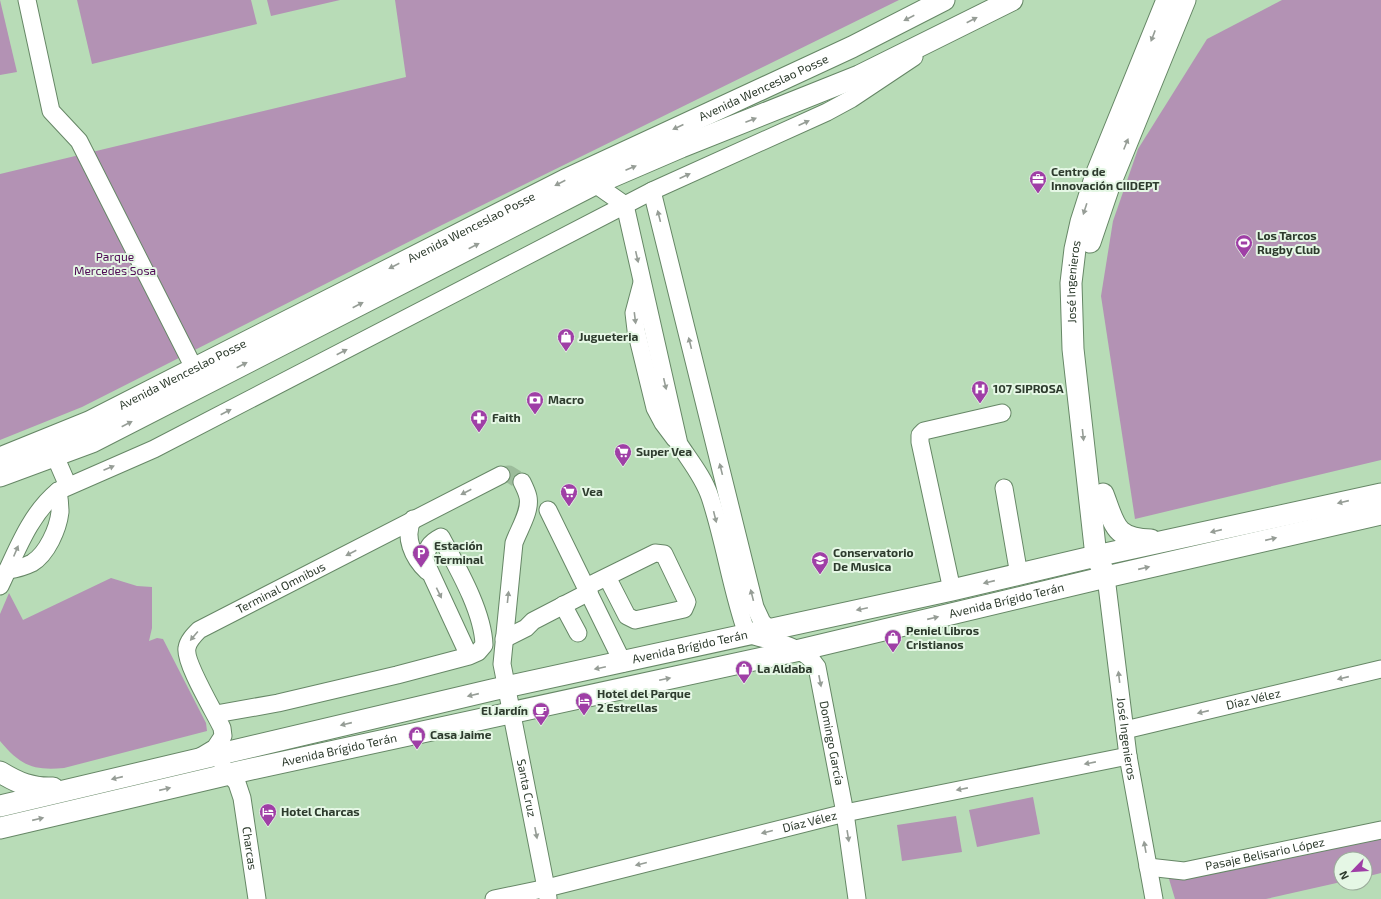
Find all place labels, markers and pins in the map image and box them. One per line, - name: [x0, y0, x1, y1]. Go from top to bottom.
- place label: Centro de Innovación CIIDEPT: [1051, 164, 1160, 192]
- office icon: Centro de Innovación CIIDEPT: [1028, 169, 1048, 194]
- place label: Los Tarcos Rugby Club: [1257, 228, 1320, 257]
- sports icon: Los Tarcos Rugby Club: [1234, 233, 1254, 258]
- shop icon: Jugueteria: [556, 327, 576, 352]
- place label: Jugueteria: [579, 329, 639, 343]
- hospital icon: 107 SIPROSA: [970, 379, 990, 404]
- place label: 107 SIPROSA: [993, 381, 1064, 395]
- bank icon: Macro: [525, 390, 545, 415]
- place label: Macro: [548, 392, 584, 406]
- pharmacy icon: Faith: [469, 408, 489, 433]
- place label: Faith: [492, 410, 521, 424]
- supermarket icon: Super Vea: [613, 442, 633, 467]
- place label: Super Vea: [636, 444, 692, 458]
- supermarket icon: Vea: [559, 482, 579, 507]
- place label: Vea: [582, 484, 603, 498]
- place label: Estación Terminal: [434, 538, 484, 566]
- parking icon: Estación Terminal: [411, 543, 431, 568]
- place label: Conservatorio De Musica: [833, 545, 914, 573]
- school or university icon: Conservatorio De Musica: [810, 550, 830, 575]
- place label: Peniel Libros Cristianos: [906, 623, 979, 651]
- shop icon: Peniel Libros Cristianos: [883, 628, 903, 653]
- shop icon: La Aldaba: [734, 659, 754, 684]
- place label: La Aldaba: [757, 661, 812, 675]
- place label: Hotel del Parque 2 Estrellas: [597, 686, 691, 714]
- hotel icon: Hotel del Parque 2 Estrellas: [574, 691, 594, 716]
- cafe icon: El Jardín: [531, 701, 551, 726]
- place label: El Jardín: [481, 703, 528, 717]
- shop icon: Casa Jaime: [407, 725, 427, 750]
- place label: Casa Jaime: [430, 727, 492, 741]
- hotel icon: Hotel Charcas: [258, 802, 278, 827]
- place label: Hotel Charcas: [281, 804, 360, 818]

